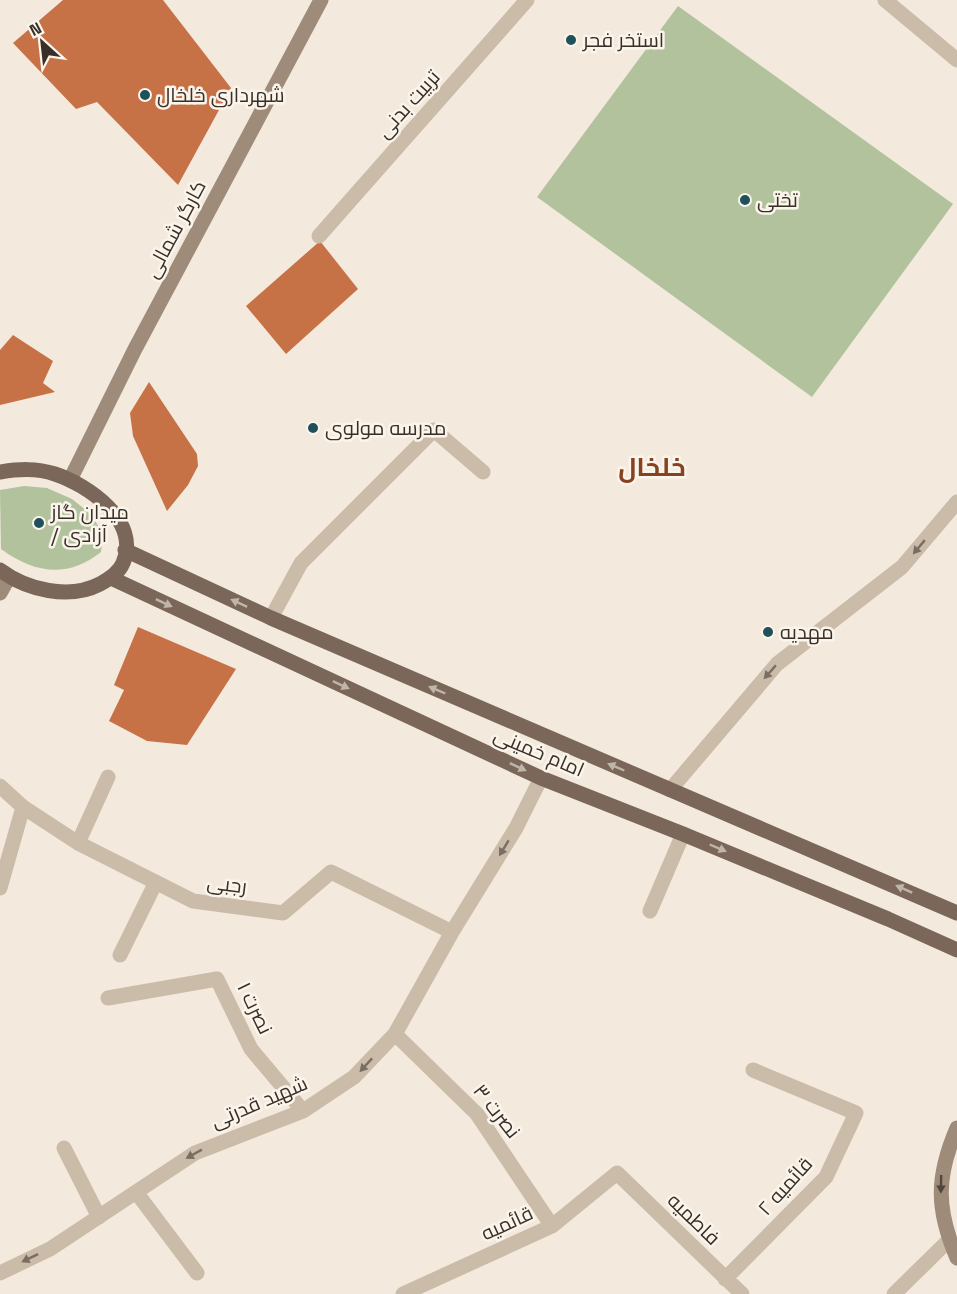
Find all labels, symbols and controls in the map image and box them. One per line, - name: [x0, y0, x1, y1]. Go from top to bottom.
- north arrow: [12, 12, 72, 72]
- text: N: [26, 17, 45, 41]
- place label: استخر فجر: [582, 27, 664, 53]
- marker: استخر فجر: [564, 33, 578, 47]
- street label: تربیت بدنی: [371, 64, 446, 144]
- place label: شهرداری خلخال: [157, 82, 285, 108]
- marker: شهرداری خلخال: [138, 88, 152, 102]
- street label: کارگر شمالی: [138, 175, 212, 283]
- place label: تختی: [757, 187, 799, 213]
- marker: تختی: [738, 193, 752, 207]
- place label: مدرسه مولوی: [325, 415, 446, 441]
- marker: مدرسه مولوی: [306, 421, 320, 435]
- district label: خلخال: [618, 450, 686, 484]
- place label: میدان گاز / آزادی: [50, 499, 129, 548]
- marker: میدان گاز / آزادی: [32, 516, 46, 530]
- one-way arrow: [913, 539, 926, 554]
- one-way arrow: [155, 599, 172, 608]
- one-way arrow: [230, 599, 247, 608]
- place label: مهدیه: [780, 619, 834, 645]
- marker: مهدیه: [761, 625, 775, 639]
- one-way arrow: [764, 664, 777, 680]
- one-way arrow: [332, 681, 349, 690]
- one-way arrow: [427, 685, 445, 695]
- street label: امام خمینی: [489, 721, 588, 784]
- one-way arrow: [607, 762, 625, 771]
- one-way arrow: [509, 763, 526, 772]
- one-way arrow: [498, 840, 509, 856]
- one-way arrow: [709, 844, 727, 853]
- street label: رجبی: [206, 869, 248, 899]
- one-way arrow: [895, 884, 912, 893]
- street label: نصرت ۱: [231, 978, 279, 1038]
- one-way arrow: [359, 1058, 373, 1072]
- street label: شهید قدرتی: [207, 1070, 311, 1134]
- street label: نصرت ۳: [468, 1078, 526, 1144]
- one-way arrow: [186, 1149, 203, 1159]
- street label: قائمیه ۲: [752, 1151, 818, 1221]
- one-way arrow: [936, 1174, 946, 1193]
- street label: فاطمیه: [662, 1187, 726, 1251]
- street label: قائمیه: [477, 1200, 537, 1246]
- one-way arrow: [21, 1253, 39, 1263]

